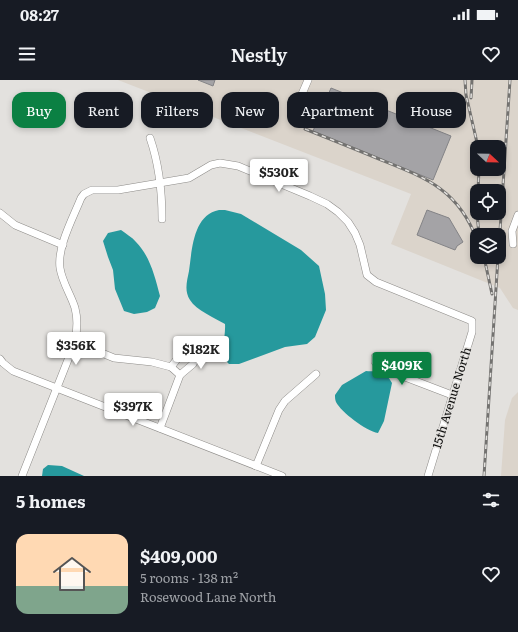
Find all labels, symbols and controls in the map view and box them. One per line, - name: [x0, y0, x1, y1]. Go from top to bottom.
- text: 08:27: [20, 3, 59, 26]
- text: Nestly: [231, 41, 287, 68]
- icon: menu: [16, 43, 38, 65]
- icon: heart: [480, 43, 502, 65]
- chip: Buy: [12, 92, 66, 128]
- chip: Rent: [74, 92, 133, 128]
- chip: Filters: [141, 92, 213, 128]
- chip: New: [221, 92, 279, 128]
- chip: Apartment: [287, 92, 388, 128]
- chip: House: [396, 92, 466, 128]
- north arrow: [470, 140, 506, 176]
- map controls: [470, 140, 506, 264]
- pin: $530K: [251, 159, 307, 193]
- text: $530K: [259, 162, 299, 181]
- button: locate: [470, 184, 506, 220]
- button: layers: [470, 228, 506, 264]
- pin: $356K: [48, 332, 104, 366]
- text: $356K: [56, 335, 96, 354]
- pin: $182K: [173, 336, 229, 370]
- text: $182K: [182, 339, 220, 358]
- street label: 15th Avenue North: [427, 345, 475, 451]
- pin: $409K: [374, 352, 430, 386]
- text: $409K: [381, 355, 423, 374]
- pin: $397K: [105, 393, 161, 427]
- text: $397K: [113, 396, 153, 415]
- text: 5 homes: [16, 488, 86, 513]
- icon: filters: [480, 489, 502, 511]
- text: $409,000: [140, 543, 217, 568]
- icon: home: [48, 550, 96, 598]
- icon: heart: [480, 563, 502, 585]
- text: 5 rooms · 138 m²: [140, 568, 238, 587]
- text: Rosewood Lane North: [140, 587, 276, 606]

